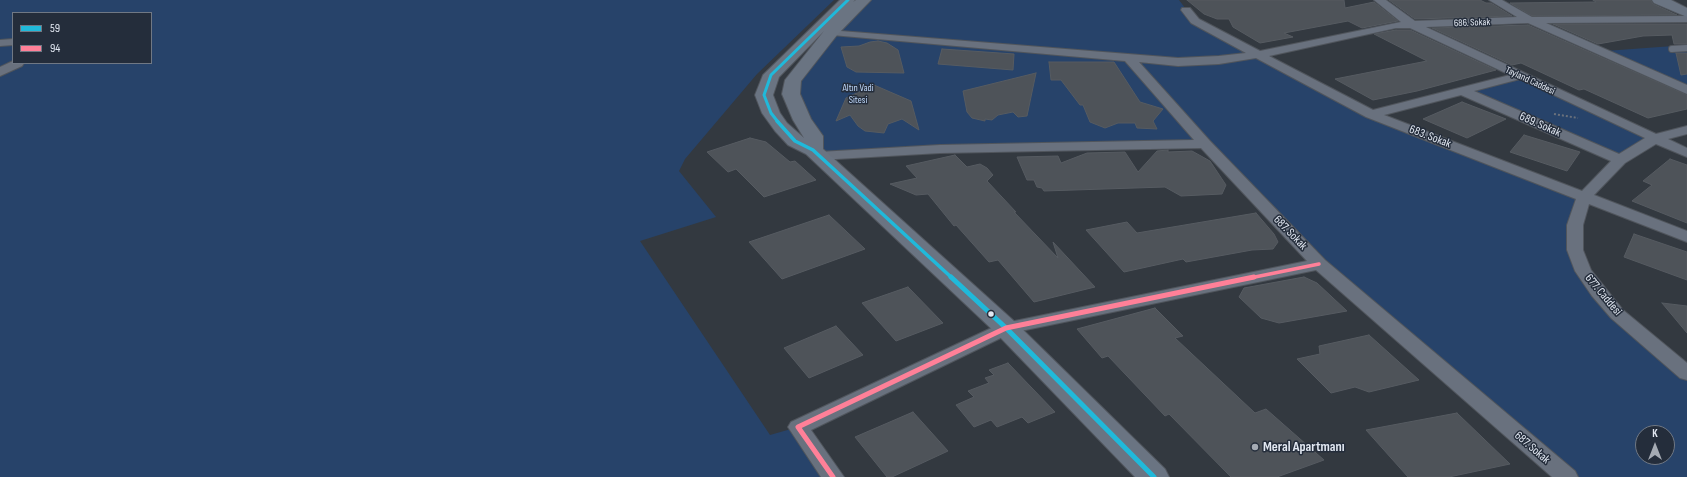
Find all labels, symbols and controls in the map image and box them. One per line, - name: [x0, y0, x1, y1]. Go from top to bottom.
- legend: [12, 12, 152, 64]
- street label: 686. Sokak: [1454, 16, 1490, 30]
- text: 59: [50, 21, 60, 36]
- text: 94: [50, 41, 60, 56]
- street label: Tayland Caddesi: [1503, 64, 1557, 98]
- park label: Altın Vadi Sitesi: [842, 82, 874, 106]
- street label: 689. Sokak: [1517, 110, 1563, 140]
- street label: 683. Sokak: [1407, 122, 1453, 152]
- street label: 687. Sokak: [1270, 213, 1310, 253]
- street label: 677. Caddesi: [1582, 271, 1624, 319]
- unlabelled marker: [986, 309, 996, 319]
- north arrow: [1635, 425, 1675, 465]
- text: K: [1652, 427, 1658, 440]
- street label: 687. Sokak: [1511, 429, 1553, 467]
- place label: Meral Apartmanı: [1263, 439, 1345, 455]
- marker: Meral Apartmanı: [1250, 442, 1260, 452]

